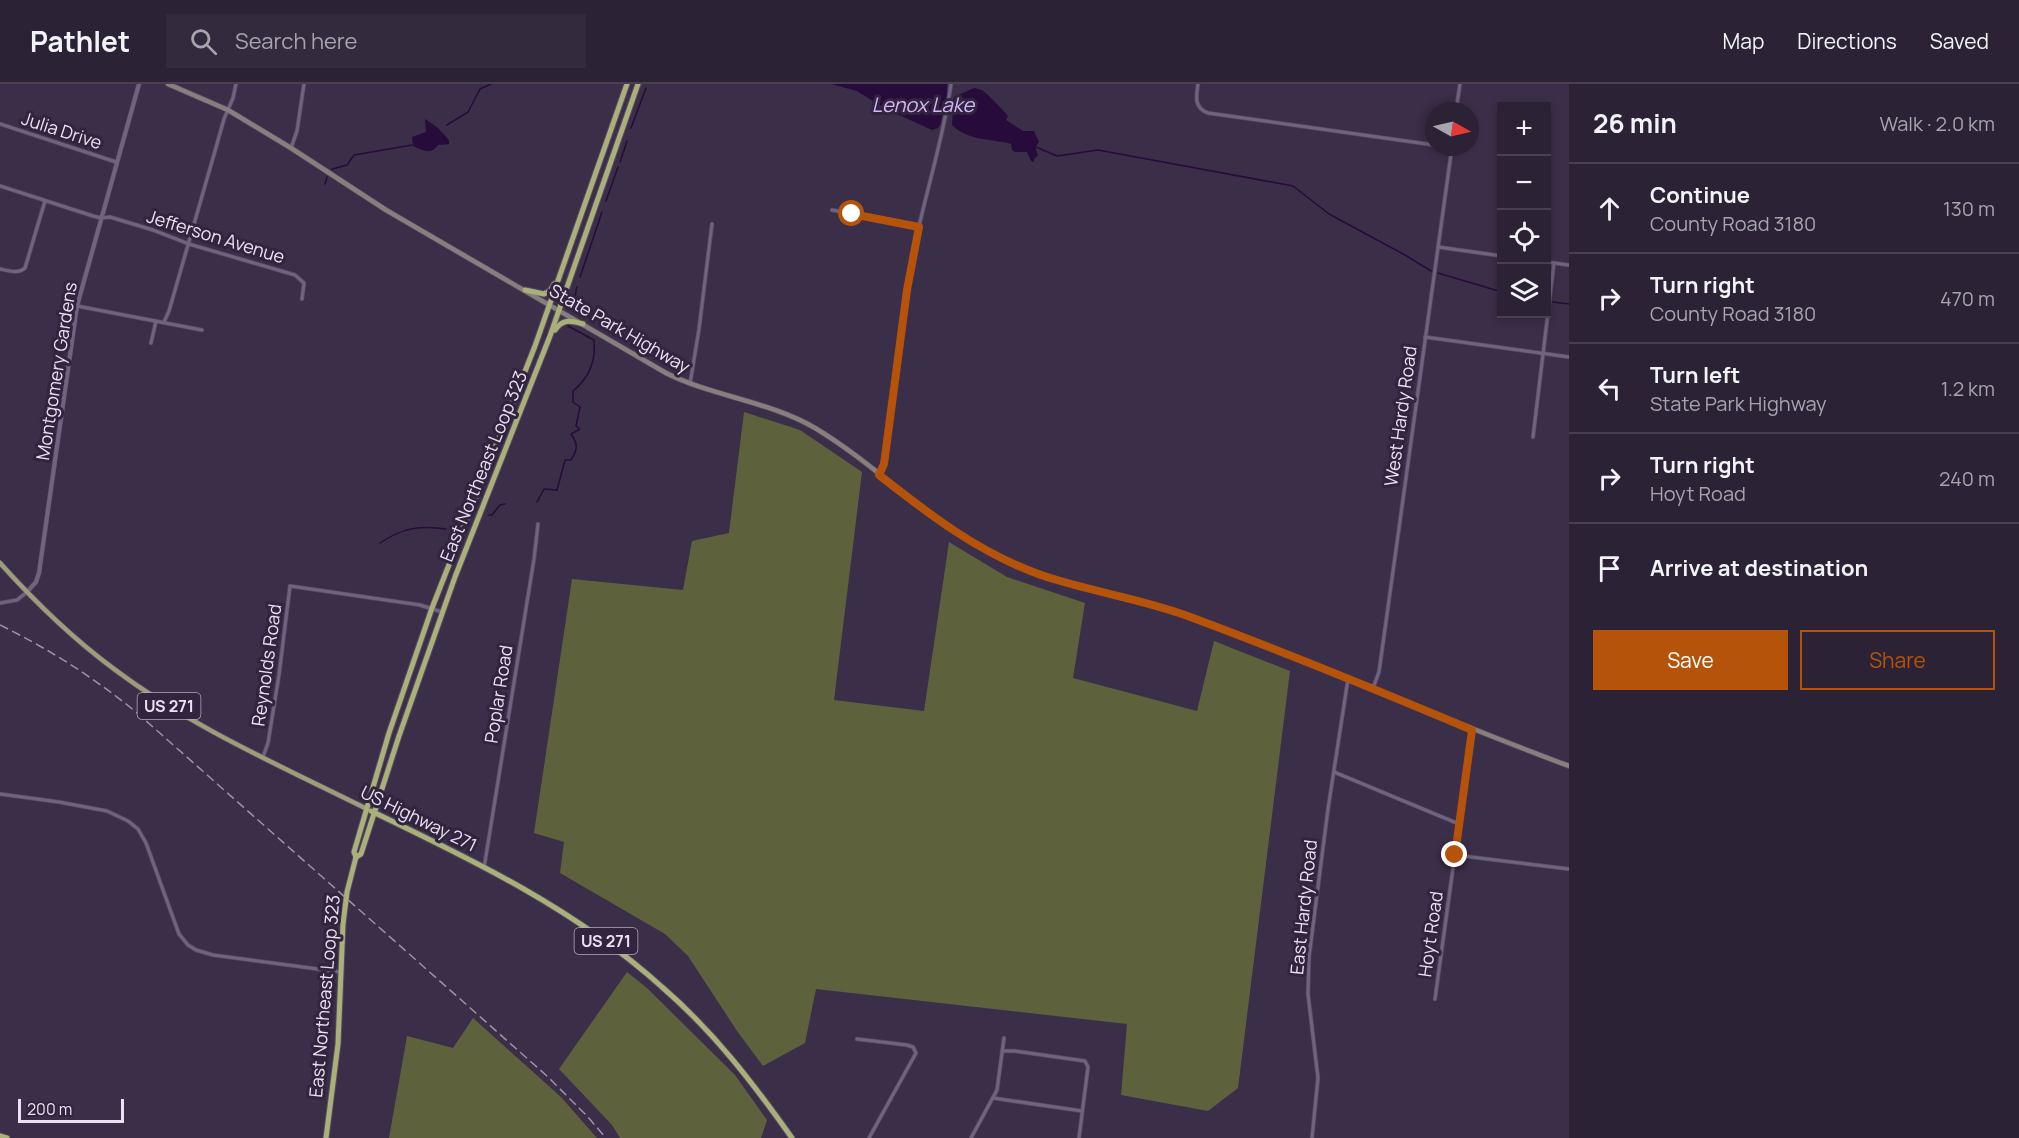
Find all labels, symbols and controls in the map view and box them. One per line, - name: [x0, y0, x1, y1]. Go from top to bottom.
- search box: [166, 14, 586, 68]
- text: Pathlet: [30, 22, 130, 60]
- icon: search: [187, 25, 220, 58]
- text: Search here: [235, 26, 357, 56]
- text: Map: [1723, 27, 1764, 55]
- text: Directions: [1797, 27, 1897, 55]
- text: Saved: [1930, 27, 1989, 55]
- water label: Lenox Lake: [872, 91, 975, 118]
- north arrow: [1425, 102, 1479, 156]
- map controls: [1497, 102, 1551, 318]
- button: +: [1497, 102, 1551, 156]
- text: 26 min: [1593, 105, 1677, 141]
- street label: Julia Drive: [19, 106, 105, 154]
- text: Walk · 2.0 km: [1879, 110, 1995, 137]
- button: −: [1497, 156, 1551, 210]
- text: Continue: [1650, 180, 1750, 210]
- icon: ahead: [1593, 192, 1626, 225]
- text: 130 m: [1943, 195, 1995, 222]
- route start: [838, 200, 864, 226]
- street label: Jefferson Avenue: [144, 204, 288, 268]
- button: locate: [1497, 210, 1551, 264]
- text: County Road 3180: [1650, 210, 1816, 237]
- button: layers: [1497, 264, 1551, 318]
- text: Turn right: [1650, 270, 1755, 300]
- street label: State Park Highway: [545, 278, 695, 378]
- street label: Montgomery Gardens: [30, 280, 82, 462]
- icon: right: [1593, 282, 1626, 315]
- text: 470 m: [1940, 285, 1995, 312]
- text: County Road 3180: [1650, 300, 1816, 327]
- street label: West Hardy Road: [1378, 344, 1422, 488]
- text: Turn left: [1650, 360, 1740, 390]
- street label: East Northeast Loop 323: [434, 367, 532, 565]
- icon: left: [1593, 372, 1626, 405]
- text: 1.2 km: [1941, 375, 1995, 402]
- text: State Park Highway: [1650, 390, 1827, 417]
- text: Turn right: [1650, 450, 1755, 480]
- icon: right: [1593, 462, 1626, 495]
- text: 240 m: [1939, 465, 1995, 492]
- text: Hoyt Road: [1650, 480, 1746, 507]
- icon: arrive: [1593, 552, 1626, 585]
- text: Arrive at destination: [1650, 553, 1868, 583]
- street label: Reynolds Road: [246, 602, 286, 728]
- button: Save: [1593, 630, 1788, 690]
- button: Share: [1800, 630, 1995, 690]
- street label: Poplar Road: [478, 643, 518, 745]
- road number: US 271: [138, 693, 201, 719]
- street label: US Highway 271: [357, 779, 481, 857]
- street label: East Hardy Road: [1284, 838, 1322, 976]
- route end: [1441, 841, 1467, 867]
- street label: Hoyt Road: [1412, 890, 1448, 978]
- street label: East Northeast Loop 323: [303, 894, 345, 1098]
- road number: US 271: [574, 928, 638, 954]
- scale bar: [18, 1096, 124, 1124]
- text: 200 m: [27, 1098, 72, 1120]

